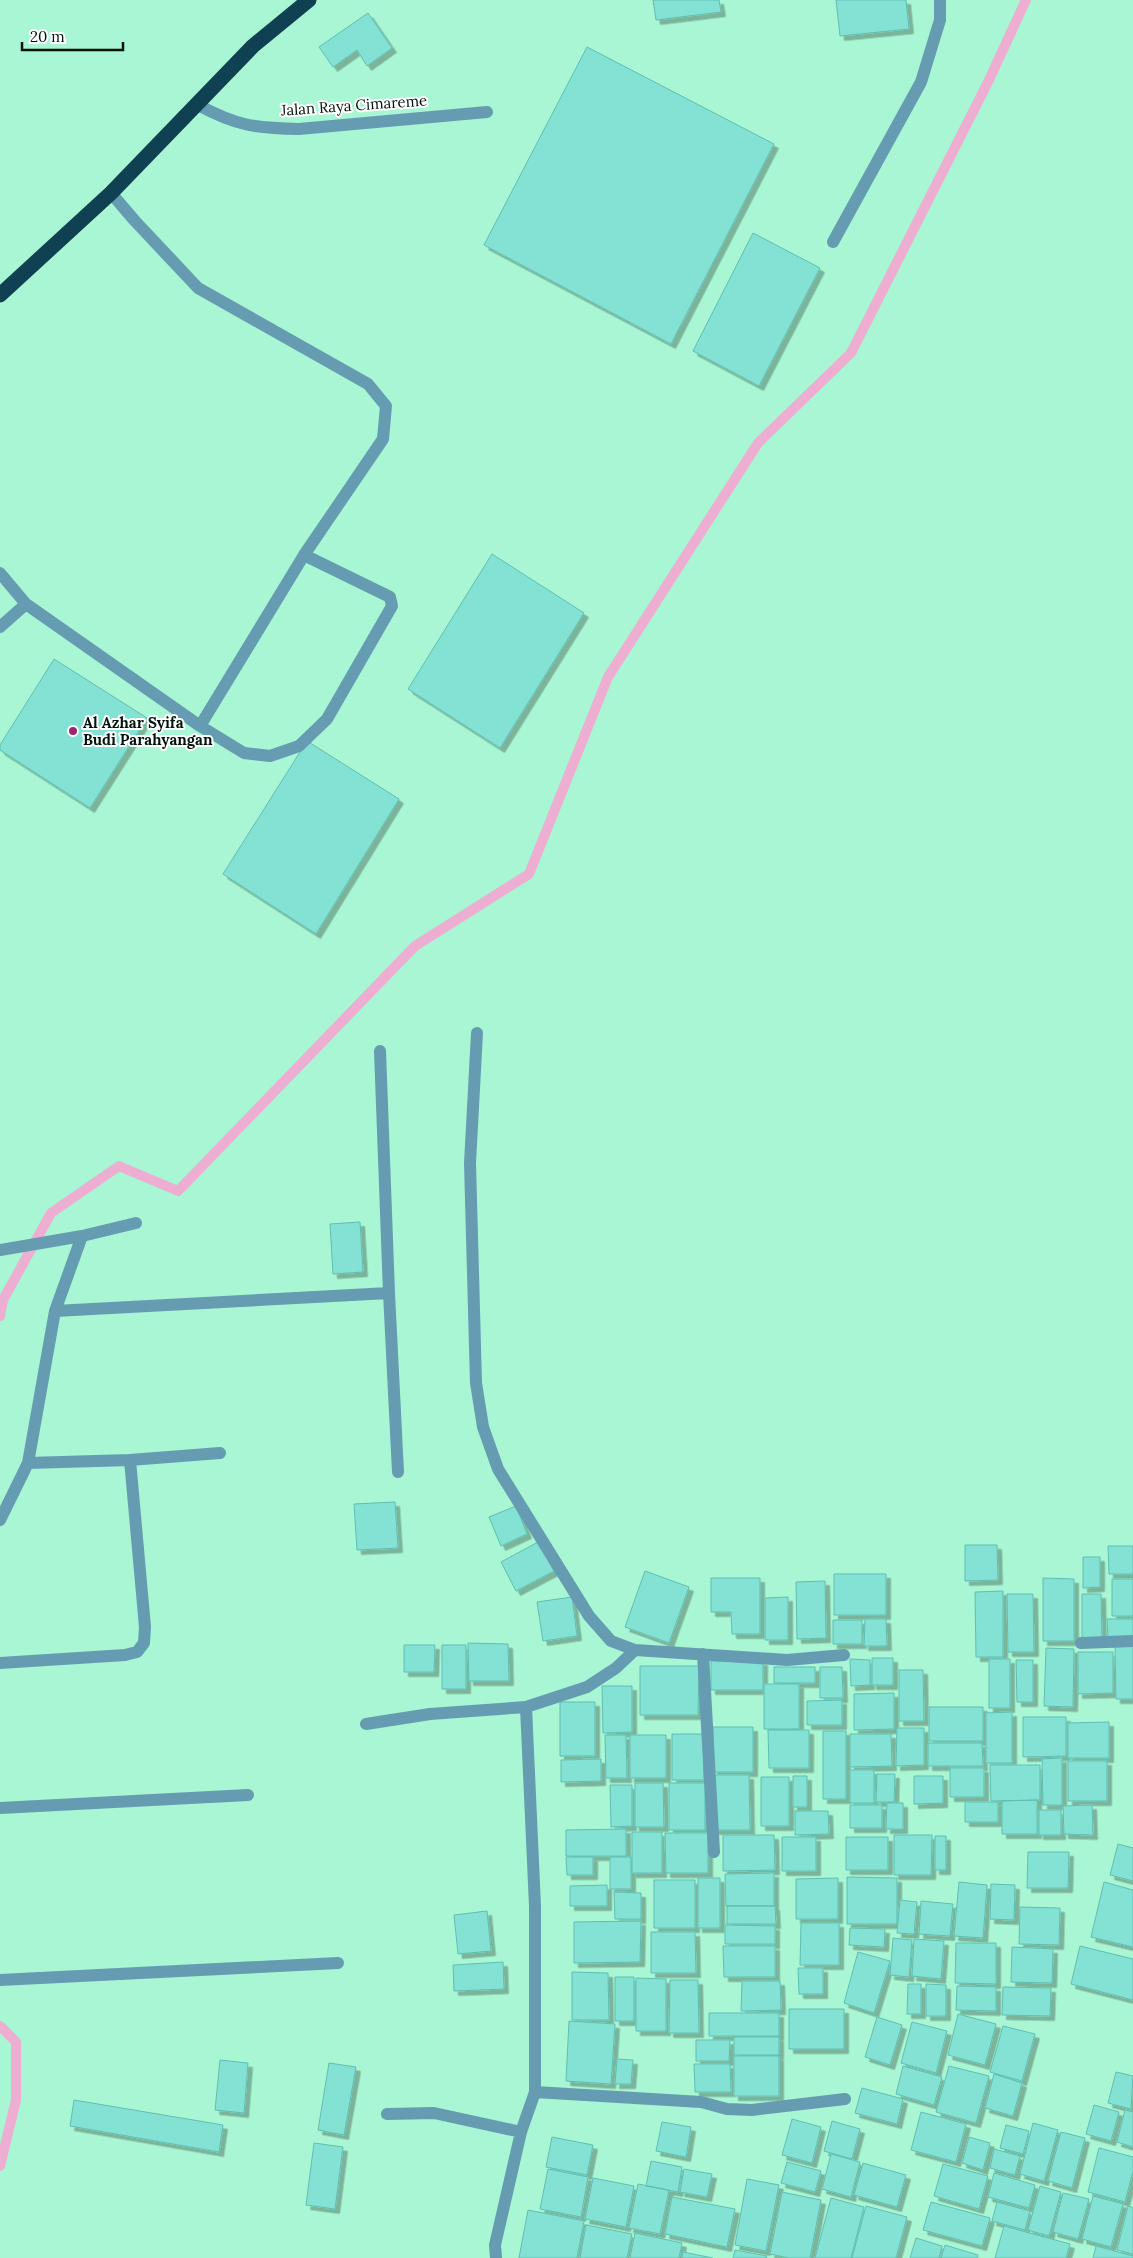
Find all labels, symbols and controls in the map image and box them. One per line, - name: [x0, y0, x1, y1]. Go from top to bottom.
- scale bar: [22, 20, 124, 52]
- text: 20 m: [30, 27, 65, 46]
- street label: Jalan Raya Cimareme: [279, 90, 428, 120]
- place label: Al Azhar Syifa Budi Parahyangan: [83, 713, 213, 749]
- marker: Al Azhar Syifa Budi Parahyangan: [67, 725, 79, 737]

